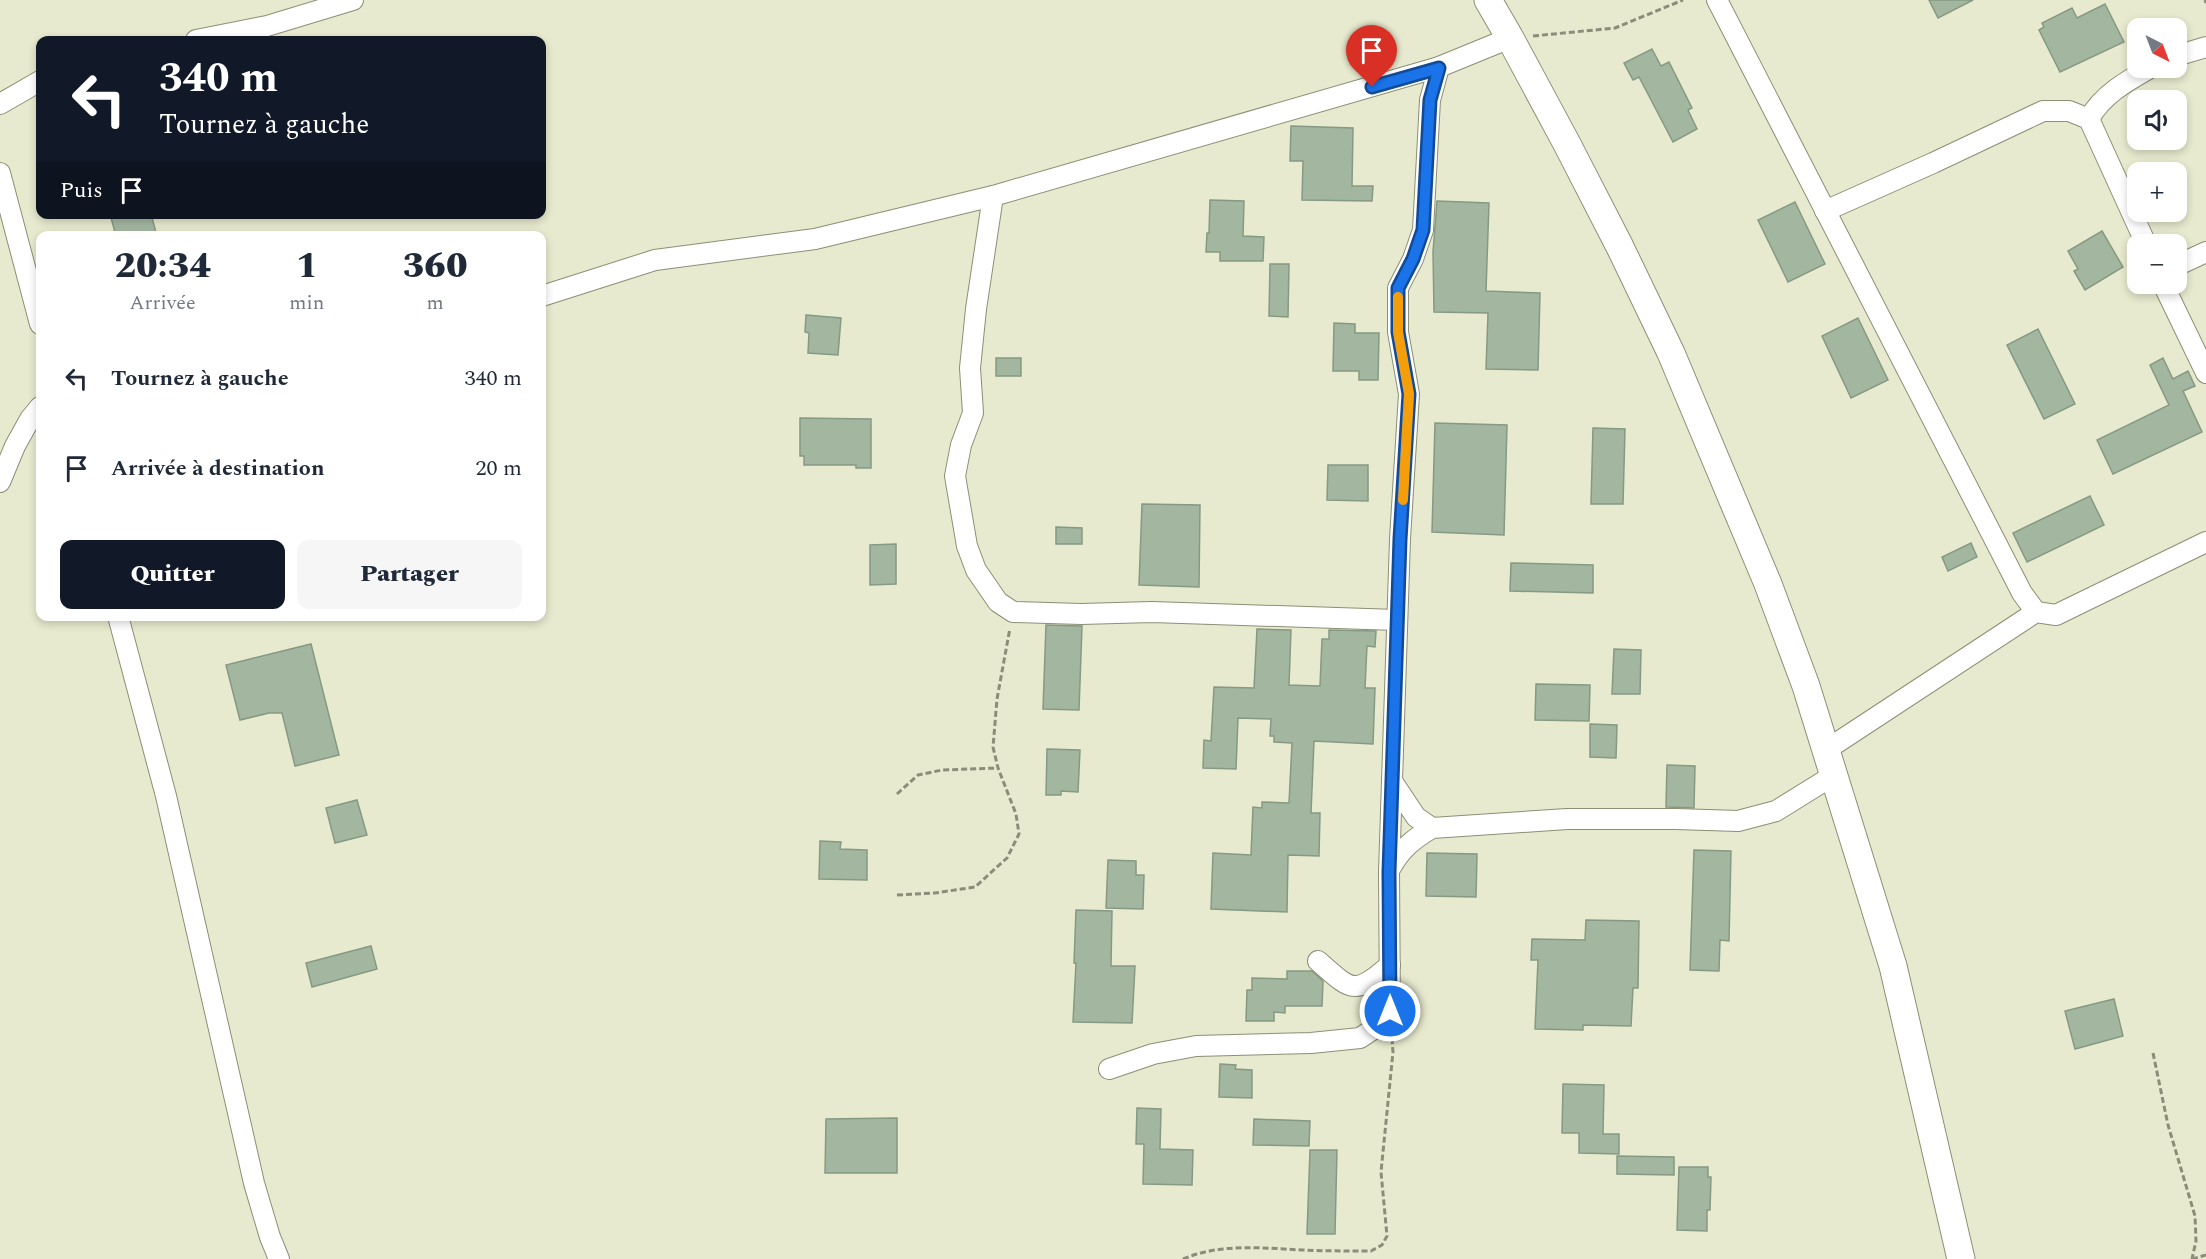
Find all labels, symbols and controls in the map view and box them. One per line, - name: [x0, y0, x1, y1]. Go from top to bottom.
- north arrow: [2127, 18, 2187, 78]
- map controls: [2127, 18, 2187, 294]
- pin: [1346, 25, 1397, 87]
- icon: arrive: [1355, 34, 1388, 67]
- text: 340 m: [159, 47, 278, 110]
- icon: left: [60, 60, 138, 138]
- button: sound: [2127, 90, 2187, 150]
- text: Tournez à gauche: [159, 104, 369, 146]
- button: +: [2127, 162, 2187, 222]
- text: Puis: [60, 174, 103, 207]
- icon: arrive: [115, 174, 148, 207]
- button: −: [2127, 234, 2187, 294]
- text: 20:34: [114, 239, 211, 294]
- text: 1: [296, 239, 318, 294]
- text: 360: [403, 239, 468, 294]
- text: Arrivée: [130, 288, 196, 318]
- text: min: [289, 288, 324, 318]
- text: m: [427, 288, 444, 318]
- icon: left: [60, 362, 93, 395]
- text: Tournez à gauche: [111, 362, 289, 395]
- text: 340 m: [465, 362, 522, 395]
- icon: arrive: [60, 452, 93, 485]
- text: Arrivée à destination: [111, 452, 325, 485]
- text: 20 m: [476, 452, 522, 485]
- button: Quitter: [60, 540, 285, 609]
- button: Partager: [297, 540, 522, 609]
- position arrow: [1358, 979, 1422, 1043]

